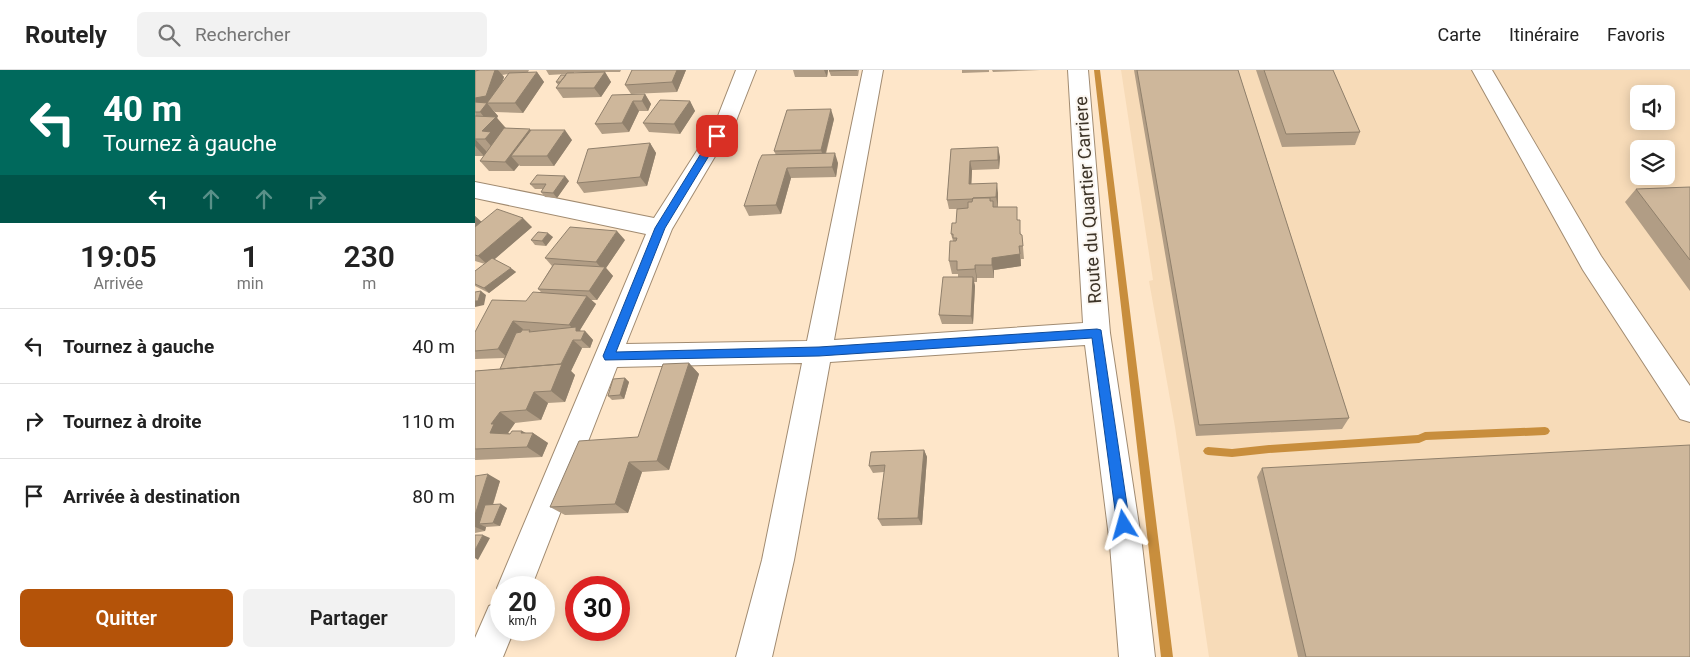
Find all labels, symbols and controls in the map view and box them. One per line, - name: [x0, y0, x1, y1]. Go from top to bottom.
- search box: [137, 12, 487, 57]
- text: Routely: [25, 21, 107, 49]
- icon: search: [155, 21, 183, 49]
- text: Rechercher: [195, 23, 290, 46]
- text: Carte: [1438, 24, 1481, 45]
- text: Itinéraire: [1509, 24, 1579, 45]
- text: Favoris: [1607, 24, 1665, 45]
- map controls: [1630, 85, 1675, 185]
- button: sound: [1630, 85, 1675, 130]
- text: 40 m: [103, 89, 182, 130]
- icon: left: [20, 90, 85, 155]
- street label: Route du Quartier Carriere: [1070, 96, 1105, 304]
- pin: [696, 115, 738, 157]
- icon: arrive: [703, 122, 731, 150]
- text: Tournez à gauche: [103, 131, 277, 156]
- button: layers: [1630, 140, 1675, 185]
- icon: left: [144, 185, 172, 213]
- icon: ahead: [197, 185, 225, 213]
- icon: ahead: [250, 185, 278, 213]
- icon: right: [303, 185, 331, 213]
- text: 19:05: [80, 239, 157, 274]
- text: 1: [242, 239, 259, 274]
- text: 230: [344, 239, 395, 274]
- text: Arrivée: [93, 274, 143, 293]
- text: min: [237, 274, 264, 293]
- text: m: [362, 274, 376, 293]
- icon: left: [20, 332, 48, 360]
- text: Tournez à gauche: [63, 335, 214, 358]
- text: 40 m: [412, 335, 455, 358]
- icon: right: [20, 407, 48, 435]
- text: Tournez à droite: [63, 410, 202, 433]
- text: 110 m: [402, 410, 455, 433]
- icon: arrive: [20, 482, 48, 510]
- text: Arrivée à destination: [63, 485, 240, 508]
- text: 80 m: [412, 485, 455, 508]
- position arrow: [1097, 498, 1149, 550]
- speed limit sign: 30: [565, 576, 630, 641]
- text: 20: [508, 588, 537, 617]
- button: Quitter: [20, 589, 233, 647]
- button: Partager: [243, 589, 455, 647]
- text: km/h: [508, 614, 537, 628]

